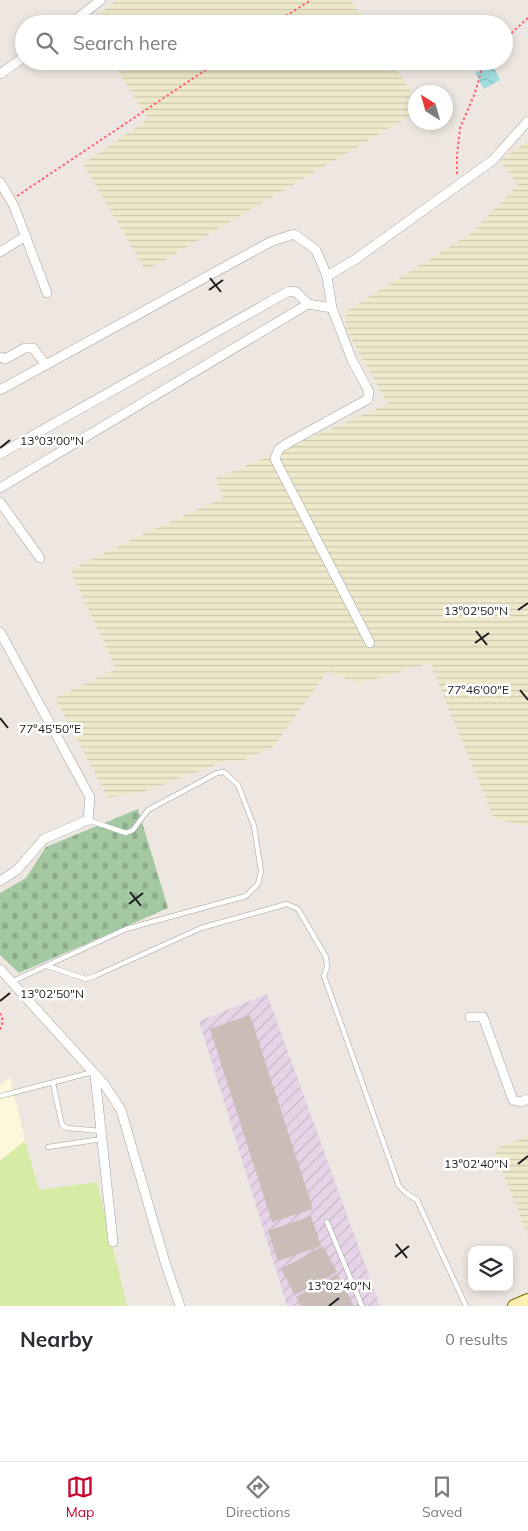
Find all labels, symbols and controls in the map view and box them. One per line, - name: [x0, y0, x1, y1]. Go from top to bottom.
- search box: [15, 15, 513, 70]
- icon: search: [33, 29, 61, 57]
- text: Search here: [73, 31, 177, 55]
- north arrow: [408, 85, 453, 130]
- text: 13°03'00"N: [20, 433, 84, 448]
- text: 13°02'50"N: [444, 603, 508, 618]
- text: 77°46'00"E: [447, 682, 509, 697]
- text: 77°45'50"E: [19, 721, 81, 736]
- text: 13°02'50"N: [20, 986, 84, 1001]
- text: 13°02'40"N: [444, 1156, 508, 1171]
- map controls: [468, 1246, 513, 1291]
- button: layers: [468, 1246, 513, 1291]
- text: 13°02'40"N: [307, 1278, 371, 1293]
- text: Nearby: [20, 1326, 93, 1352]
- text: 0 results: [445, 1329, 508, 1349]
- tab: Map: [66, 1473, 94, 1521]
- tab: Directions: [226, 1473, 291, 1521]
- tab: Saved: [422, 1473, 462, 1521]

